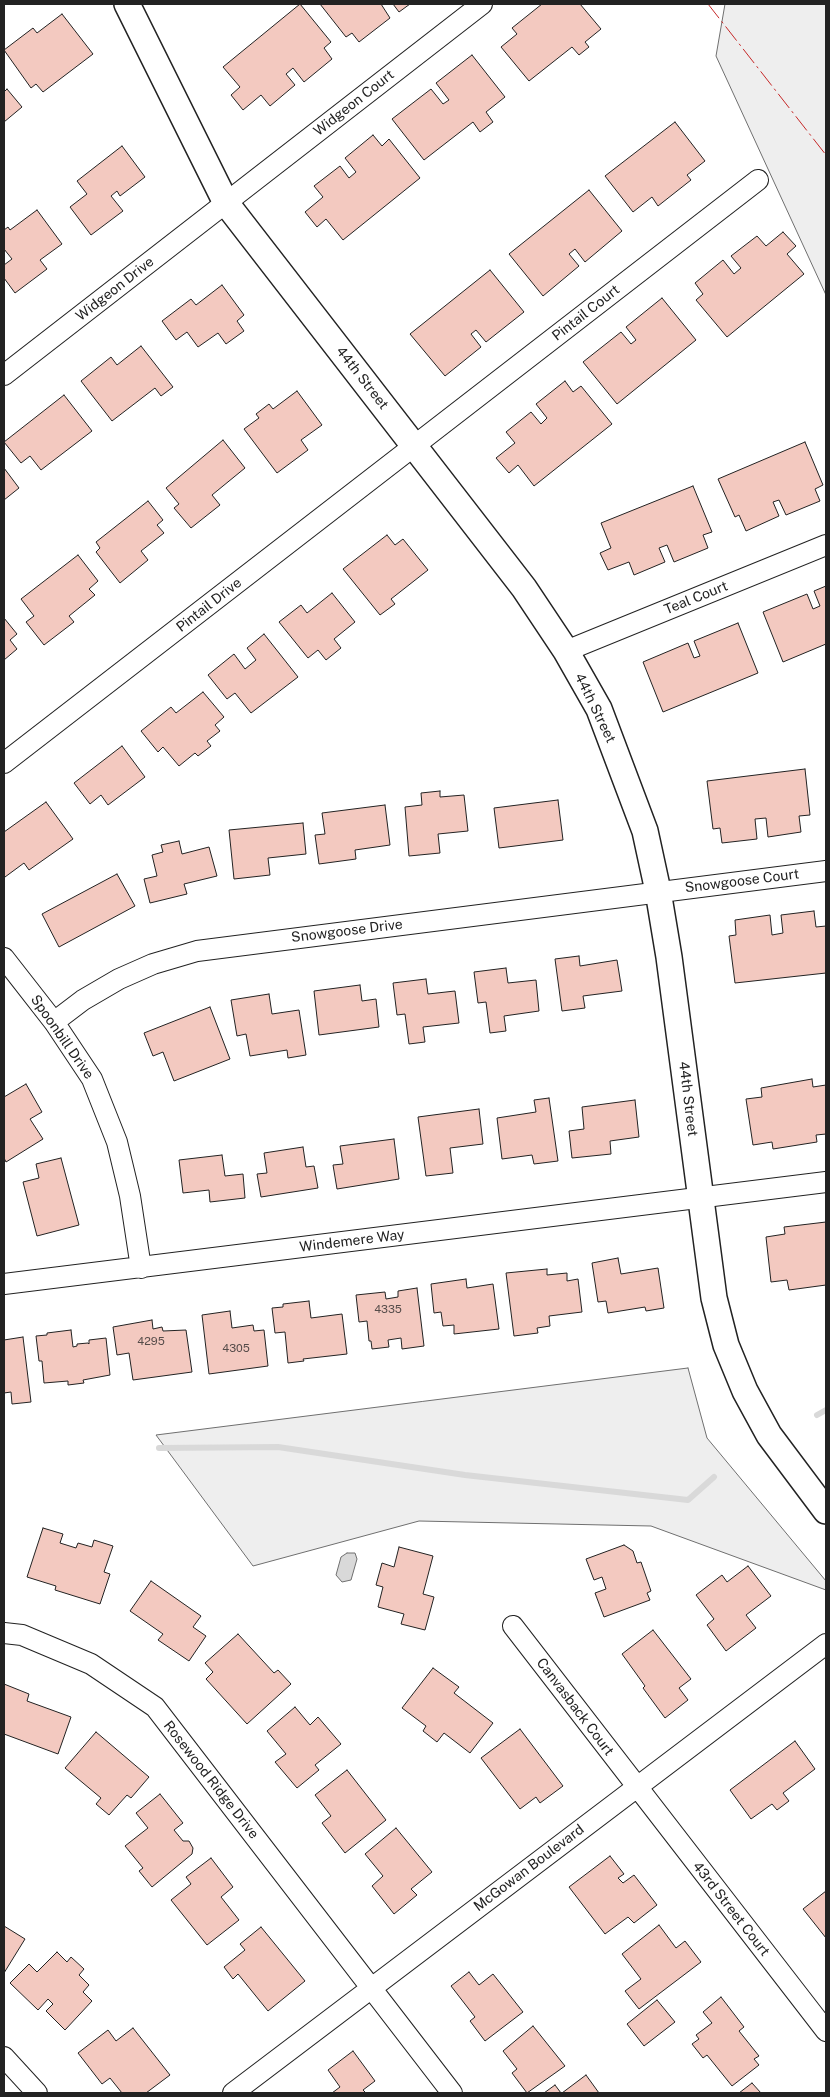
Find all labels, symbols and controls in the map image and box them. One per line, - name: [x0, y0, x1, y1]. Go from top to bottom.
- street label: Widgeon Court: [310, 66, 398, 140]
- street label: Widgeon Drive: [73, 253, 157, 325]
- street label: Pintail Court: [549, 281, 623, 345]
- street label: 44th Street: [332, 343, 392, 413]
- street label: Pintail Drive: [173, 574, 245, 636]
- street label: Teal Court: [662, 578, 730, 618]
- street label: 44th Street: [571, 670, 619, 746]
- street label: Snowgoose Court: [684, 866, 800, 896]
- street label: Snowgoose Drive: [290, 916, 404, 946]
- street label: Spoonbill Drive: [27, 992, 97, 1082]
- street label: 44th Street: [675, 1061, 701, 1137]
- street label: Windemere Way: [299, 1226, 405, 1256]
- house number: 4335: [374, 1303, 402, 1317]
- house number: 4295: [137, 1335, 165, 1349]
- house number: 4305: [222, 1342, 250, 1356]
- street label: Canvasback Court: [533, 1655, 617, 1759]
- street label: Rosewood Ridge Drive: [160, 1718, 262, 1842]
- street label: McGowan Boulevard: [471, 1821, 587, 1915]
- street label: 43rd Street Court: [689, 1858, 773, 1960]

